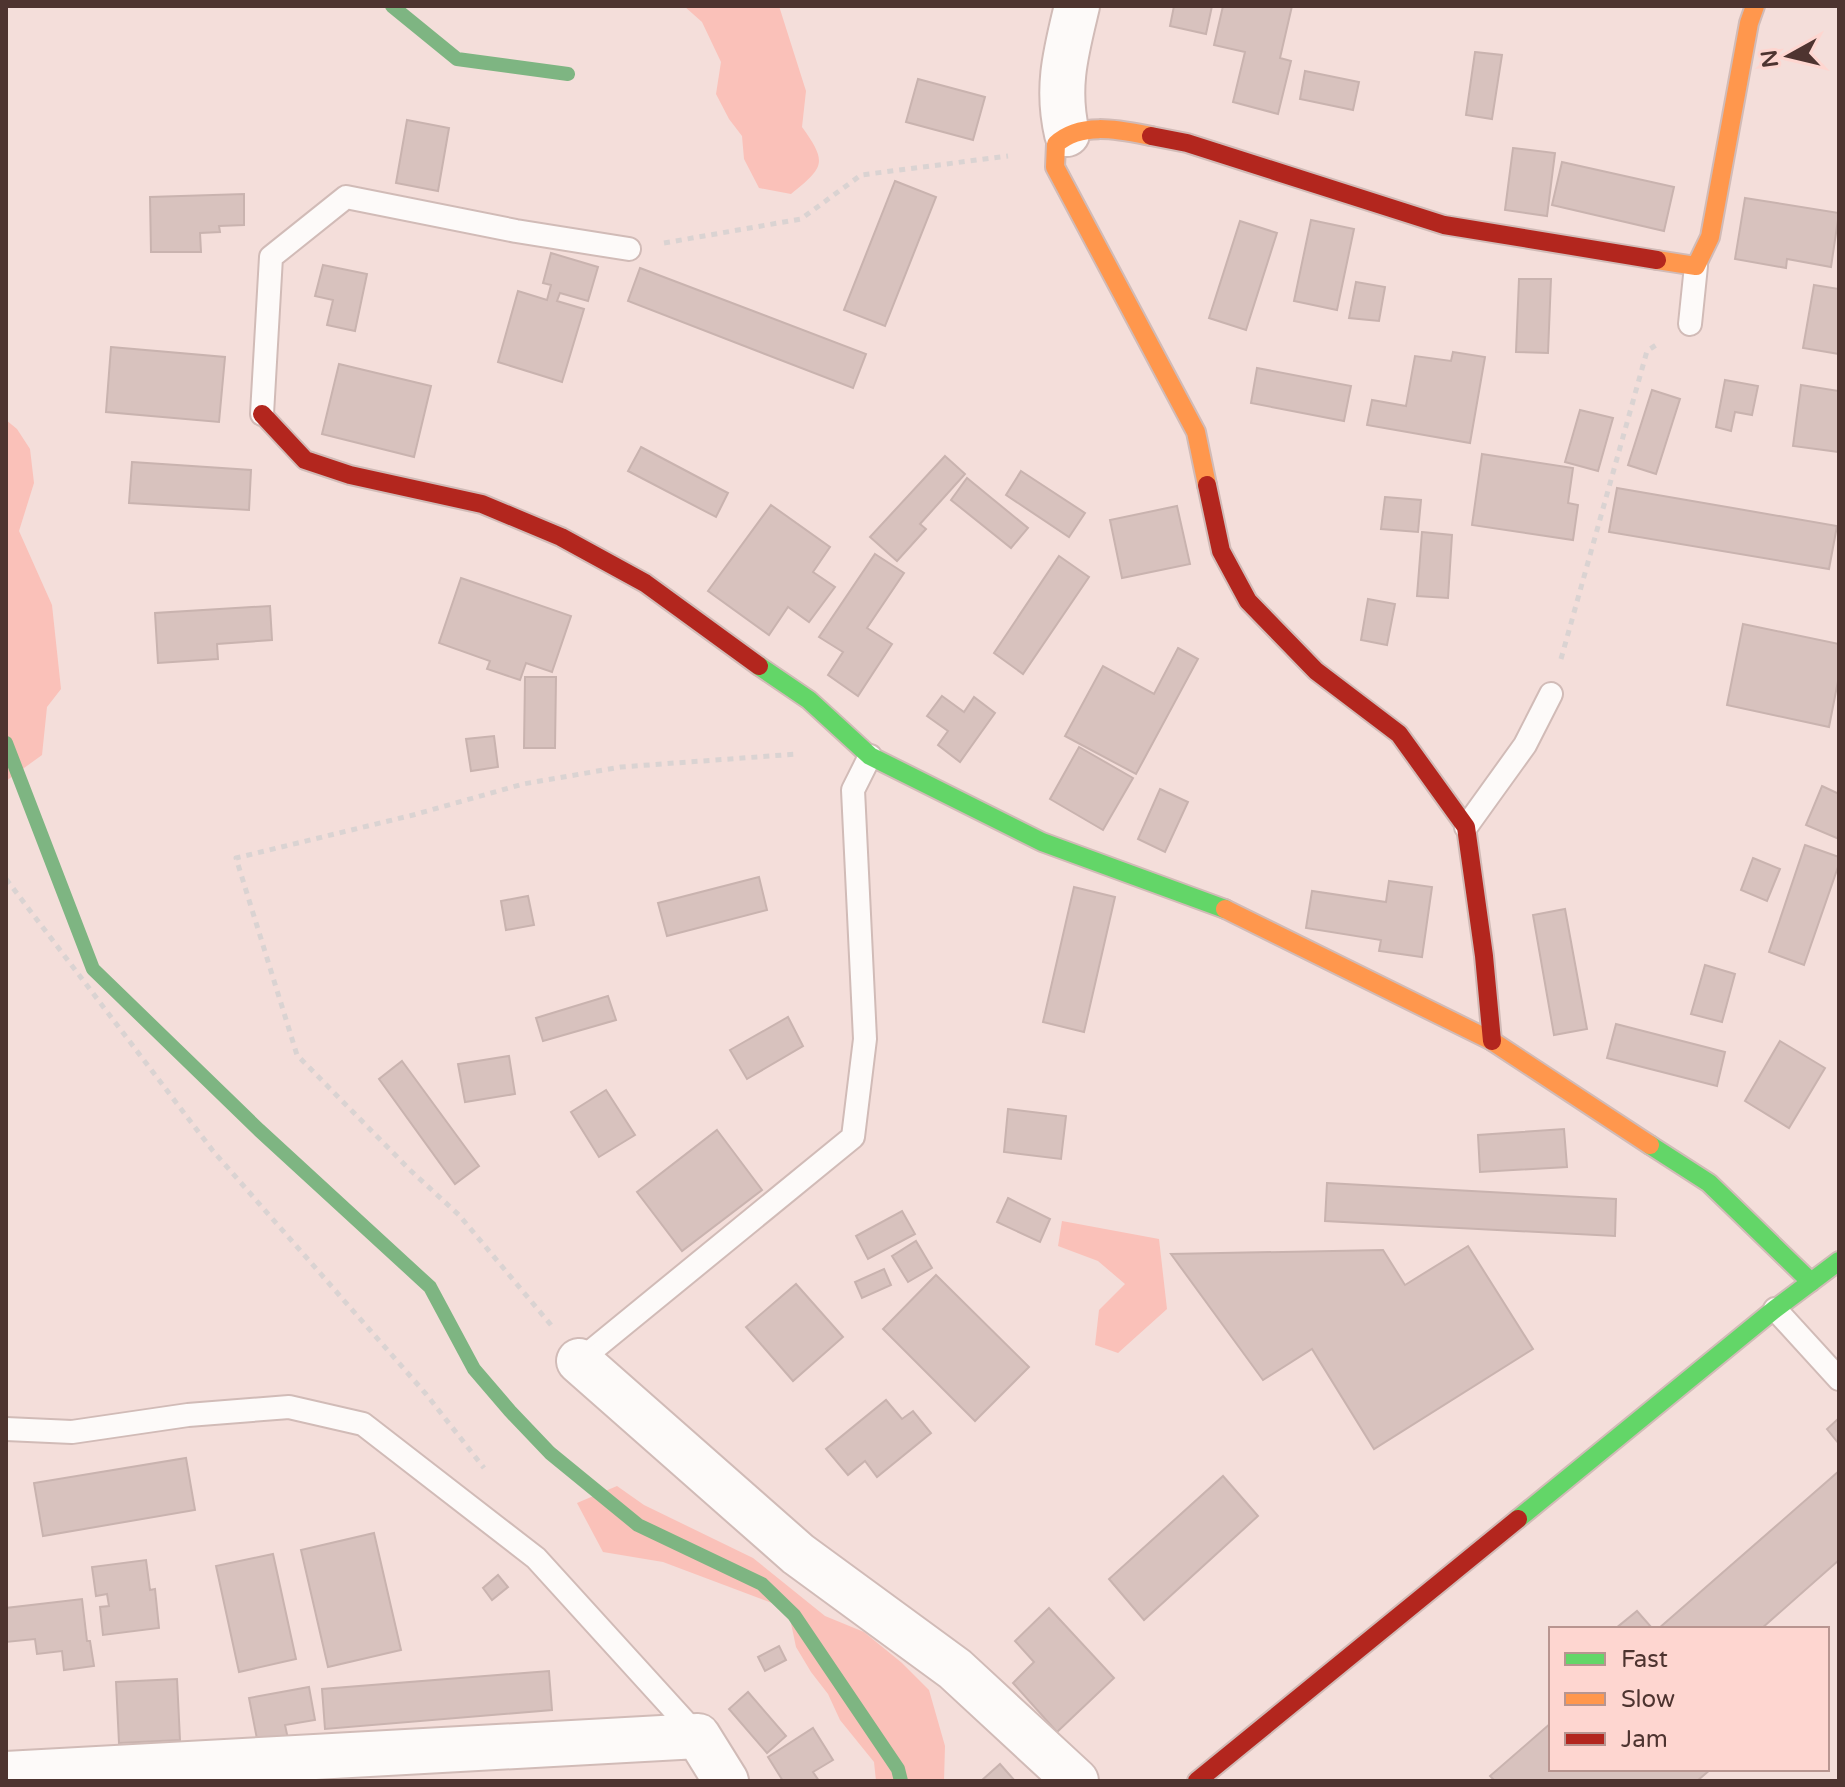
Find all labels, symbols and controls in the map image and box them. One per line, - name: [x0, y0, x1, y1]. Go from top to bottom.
- north arrow: [1749, 16, 1829, 96]
- text: N: [1756, 48, 1784, 69]
- legend: [1549, 1627, 1829, 1771]
- text: Fast: [1621, 1645, 1668, 1674]
- text: Slow: [1621, 1685, 1675, 1714]
- text: Jam: [1621, 1725, 1668, 1754]

